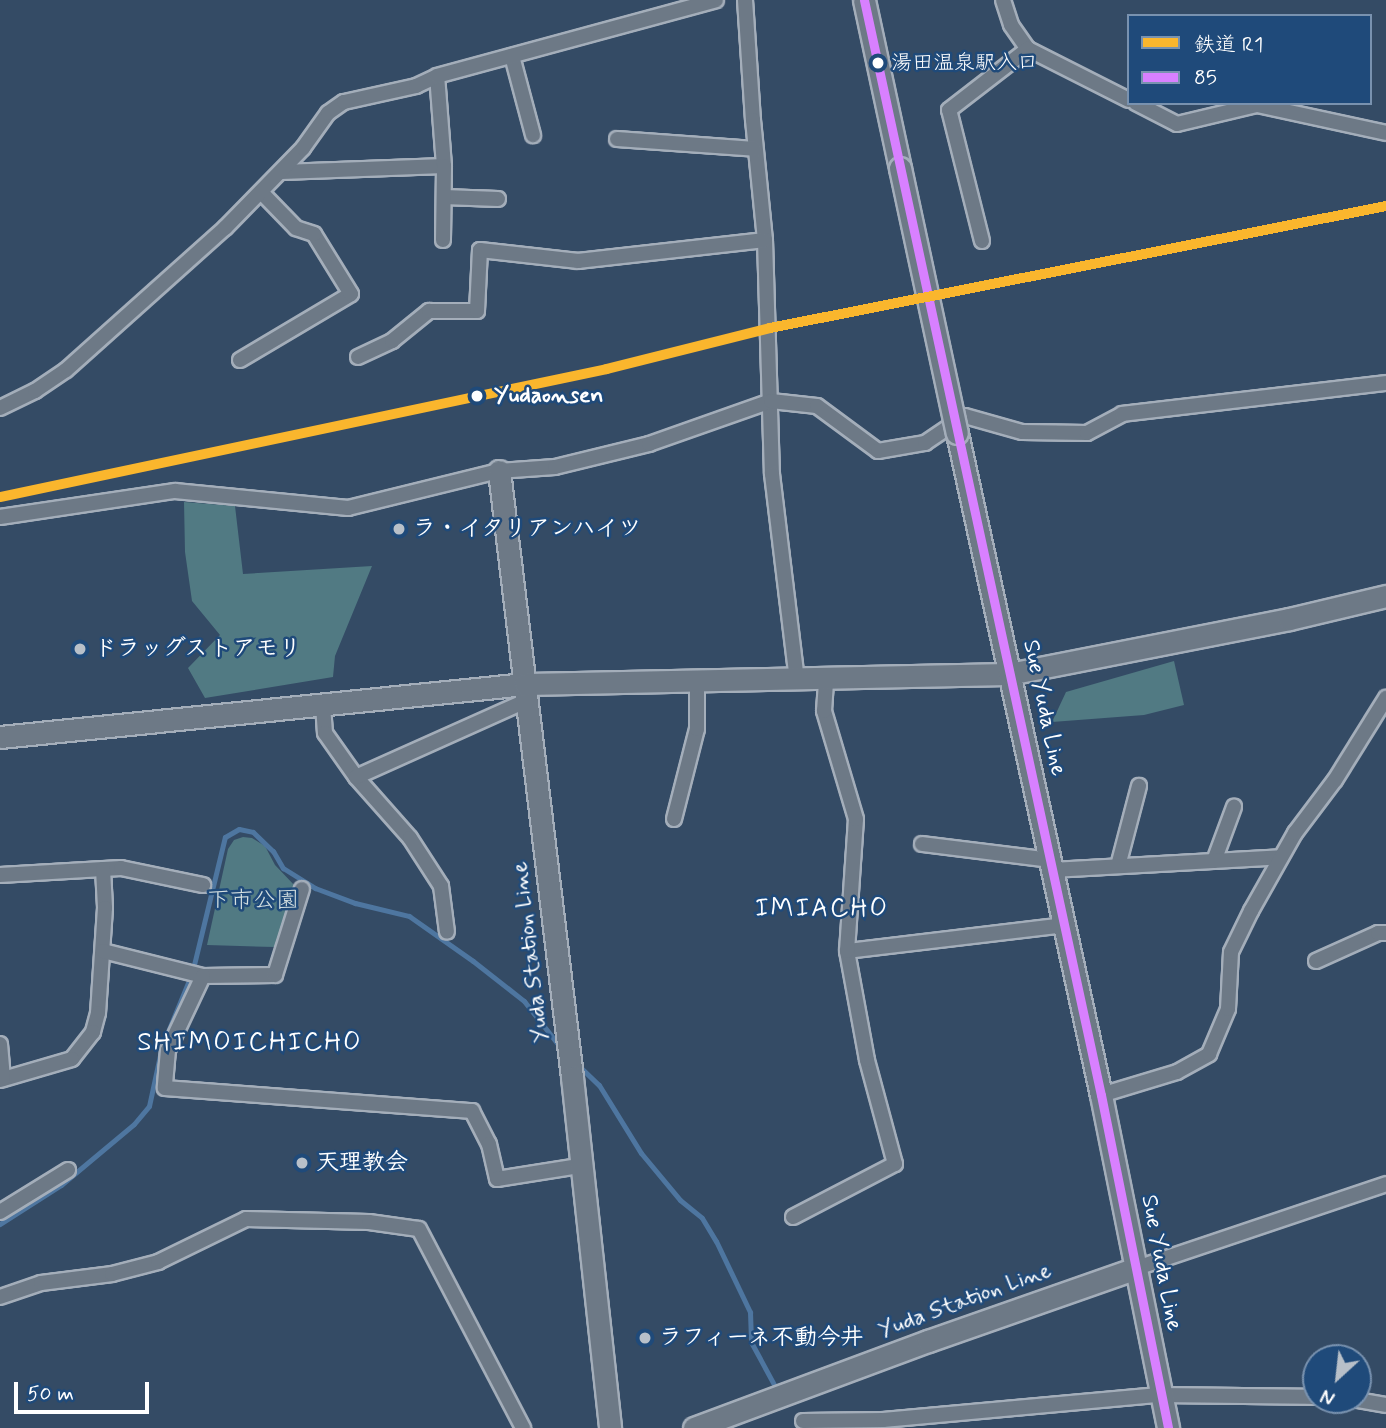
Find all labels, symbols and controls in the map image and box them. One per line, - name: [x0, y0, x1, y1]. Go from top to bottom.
- legend: [1127, 14, 1372, 105]
- text: 鉄道 R1: [1194, 31, 1263, 59]
- place label: 湯田温泉駅入口: [891, 50, 1038, 76]
- marker: 湯田温泉駅入口: [871, 56, 885, 70]
- text: 85: [1194, 64, 1217, 92]
- place label: Yudaonsen: [494, 382, 603, 410]
- marker: Yudaonsen: [466, 385, 488, 407]
- place label: ラ・イタリアンハイツ: [413, 515, 643, 543]
- marker: ラ・イタリアンハイツ: [391, 521, 407, 537]
- place label: ドラッグストアモリ: [94, 635, 301, 663]
- street label: Sue Yuda Line: [1016, 638, 1072, 778]
- marker: ドラッグストアモリ: [72, 641, 88, 657]
- street label: Yuda Station Line: [507, 865, 555, 1039]
- park label: 下市公園: [207, 887, 299, 915]
- district label: IMIACHO: [757, 894, 887, 926]
- district label: SHIMOICHICHO: [147, 1028, 353, 1060]
- place label: 天理教会: [316, 1149, 408, 1177]
- marker: 天理教会: [294, 1155, 310, 1171]
- street label: Sue Yuda Line: [1134, 1193, 1188, 1333]
- street label: Yuda Station Line: [880, 1259, 1050, 1343]
- place label: ラフィーネ不動今井: [659, 1324, 866, 1352]
- marker: ラフィーネ不動今井: [637, 1330, 653, 1346]
- north arrow: [1302, 1344, 1372, 1414]
- scale bar: [18, 1368, 152, 1412]
- text: 50 m: [27, 1380, 74, 1408]
- text: N: [1317, 1382, 1339, 1410]

